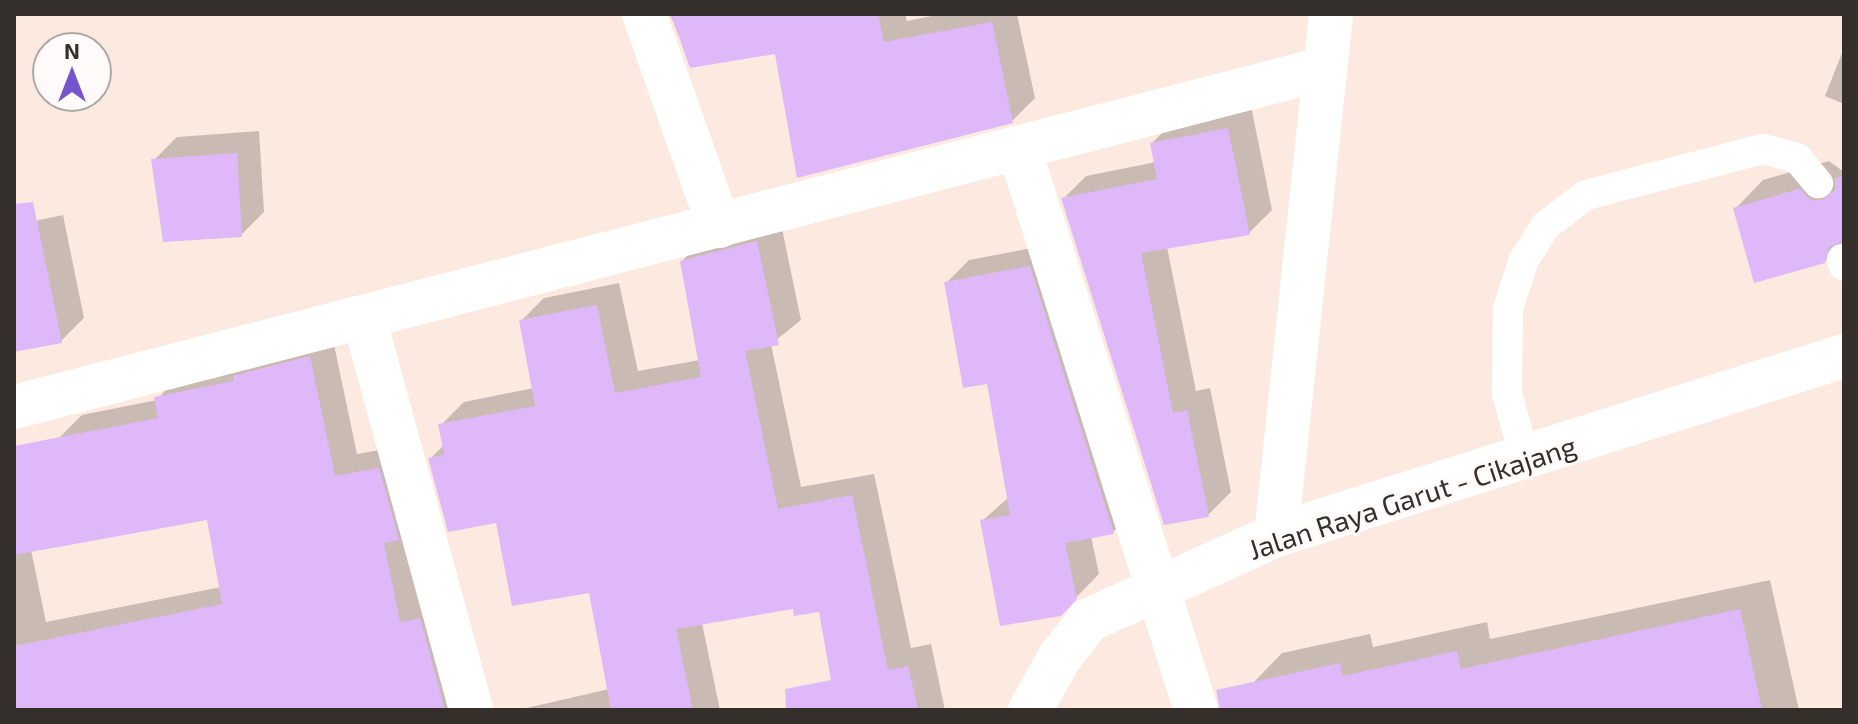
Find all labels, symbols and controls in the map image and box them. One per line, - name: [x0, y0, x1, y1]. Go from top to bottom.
- north arrow: [32, 32, 112, 112]
- text: N: [64, 37, 80, 63]
- street label: Jalan Raya Garut - Cikajang: [1244, 428, 1580, 566]

